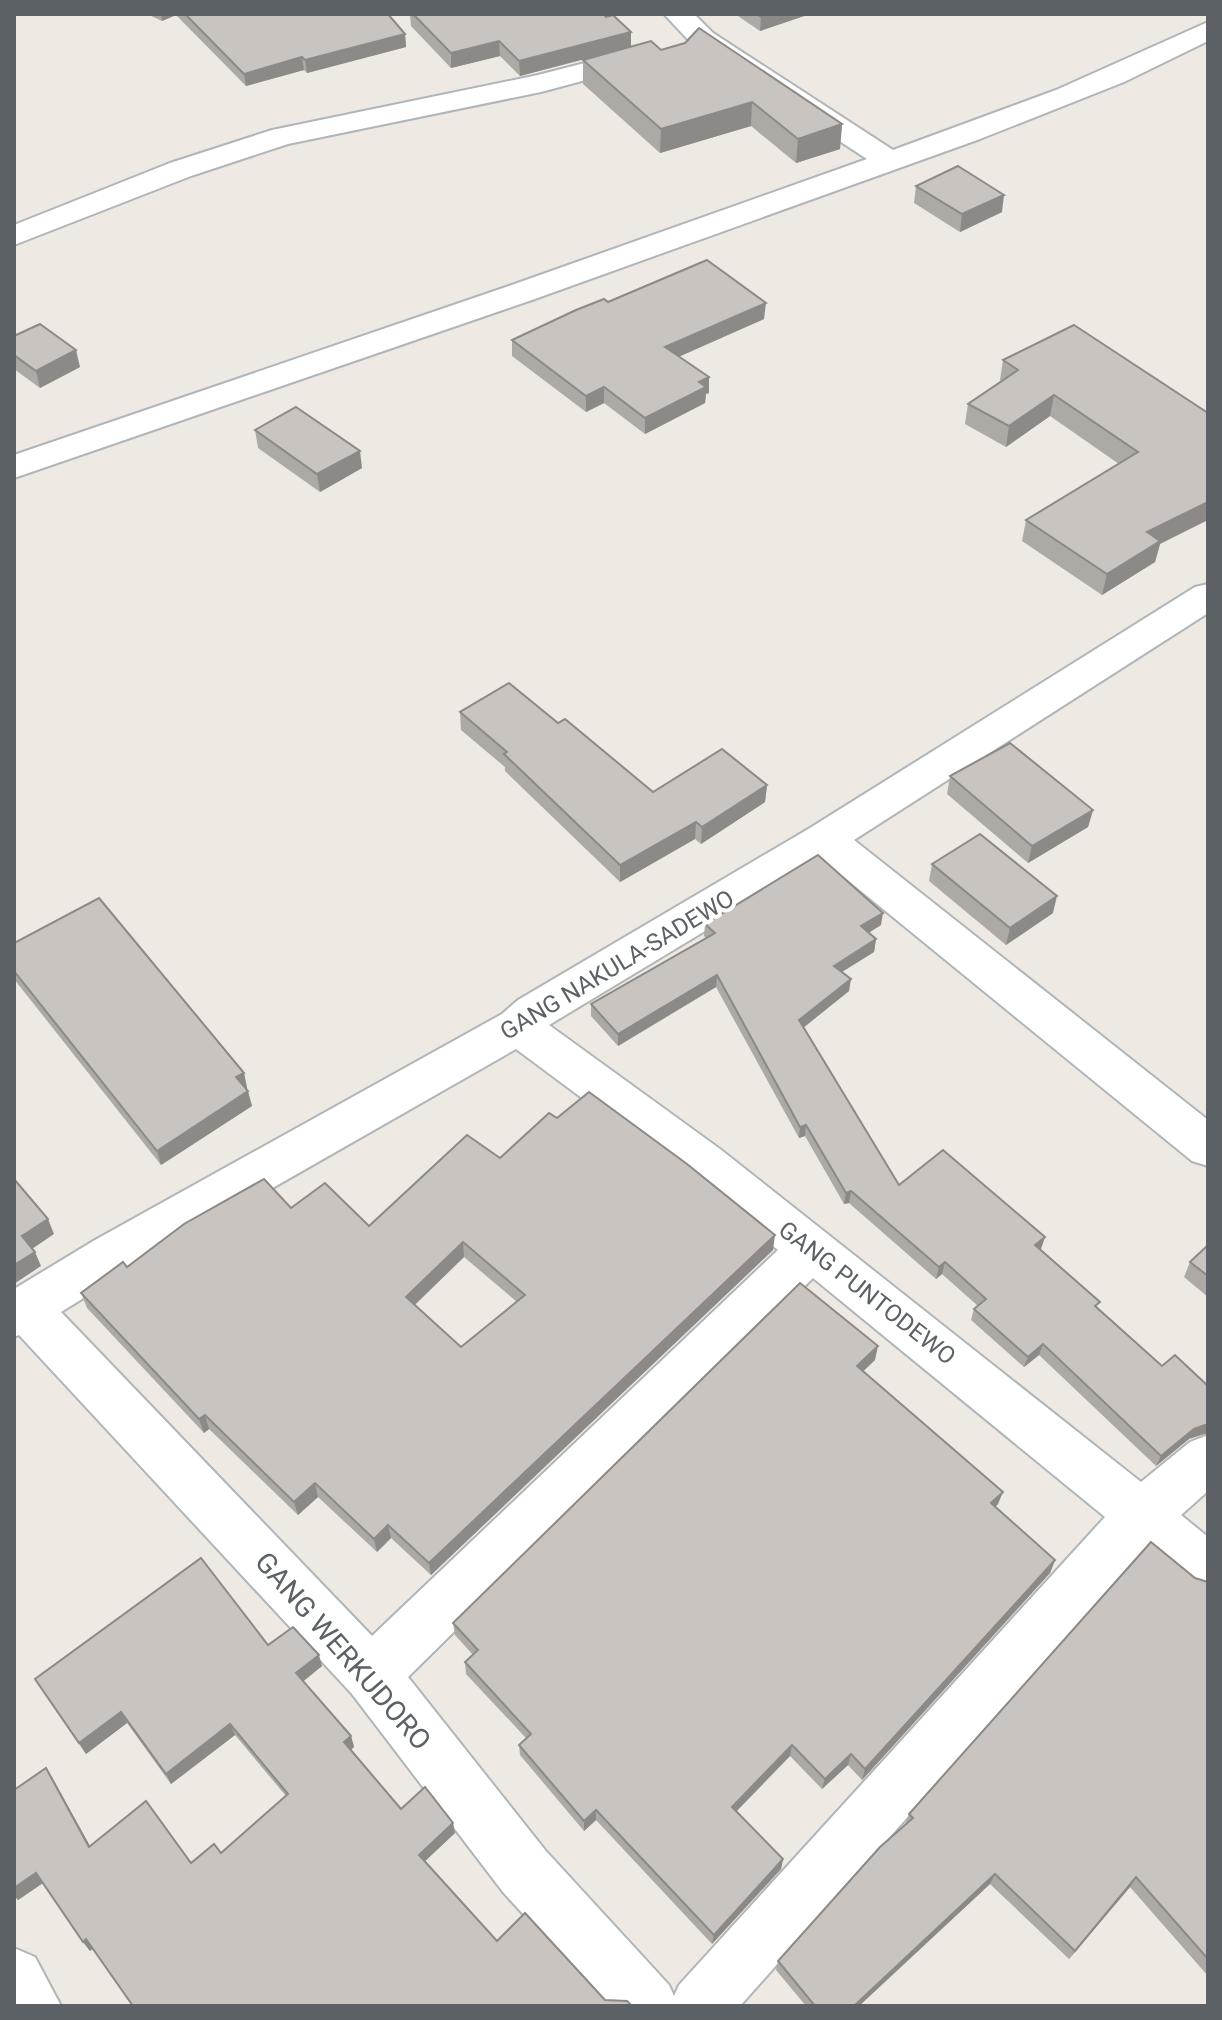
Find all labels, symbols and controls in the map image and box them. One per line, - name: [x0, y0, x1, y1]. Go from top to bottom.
- street label: GANG NAKULA-SADEWO: [495, 884, 739, 1046]
- street label: GANG PUNTODEWO: [773, 1215, 961, 1371]
- street label: GANG WERKUDORO: [248, 1545, 438, 1757]

